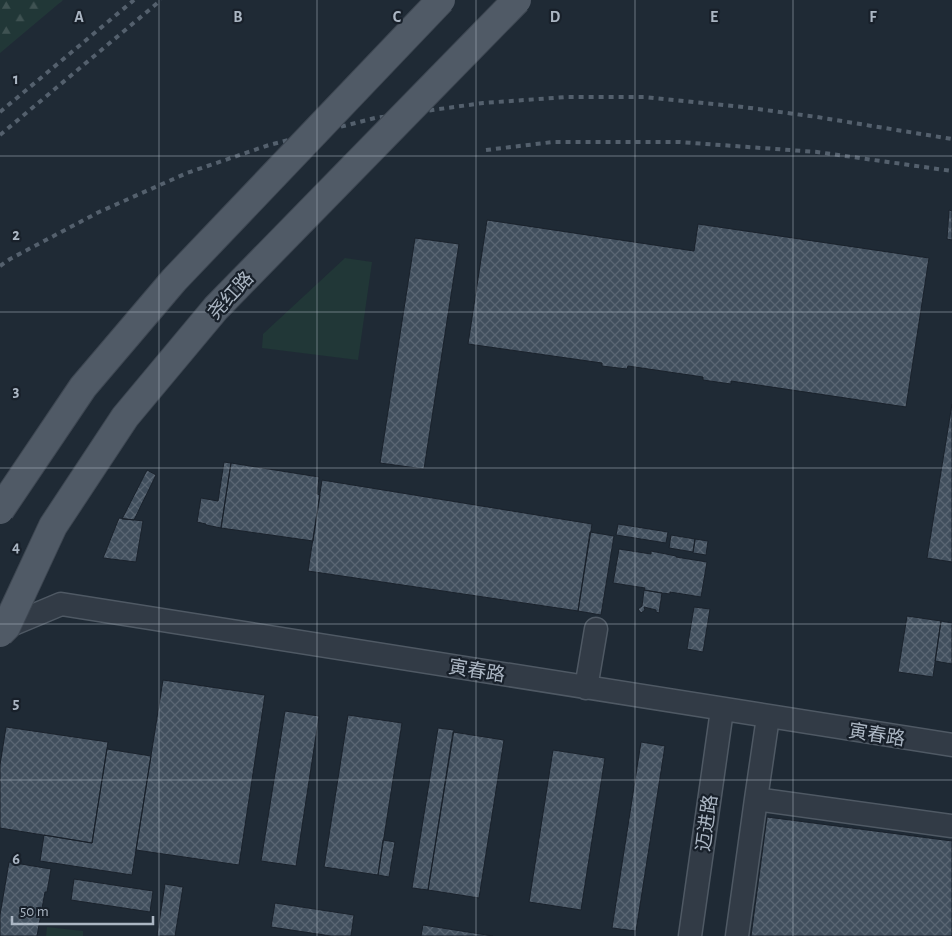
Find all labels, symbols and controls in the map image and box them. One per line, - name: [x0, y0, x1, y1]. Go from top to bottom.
- text: A: [74, 9, 84, 25]
- text: B: [233, 9, 243, 25]
- text: C: [393, 9, 402, 25]
- text: D: [550, 9, 561, 25]
- text: E: [710, 9, 718, 25]
- text: F: [869, 9, 877, 25]
- text: 1: [13, 71, 19, 87]
- text: 2: [12, 227, 20, 243]
- street label: 尧红路: [203, 267, 257, 323]
- text: 3: [13, 383, 20, 399]
- text: 4: [12, 539, 20, 555]
- street label: 寅春路: [447, 656, 507, 685]
- text: 5: [13, 695, 20, 711]
- street label: 寅春路: [847, 720, 907, 749]
- street label: 迈进路: [693, 794, 721, 853]
- text: 6: [12, 851, 20, 867]
- scale bar: [12, 894, 154, 926]
- text: 50 m: [20, 904, 49, 919]

